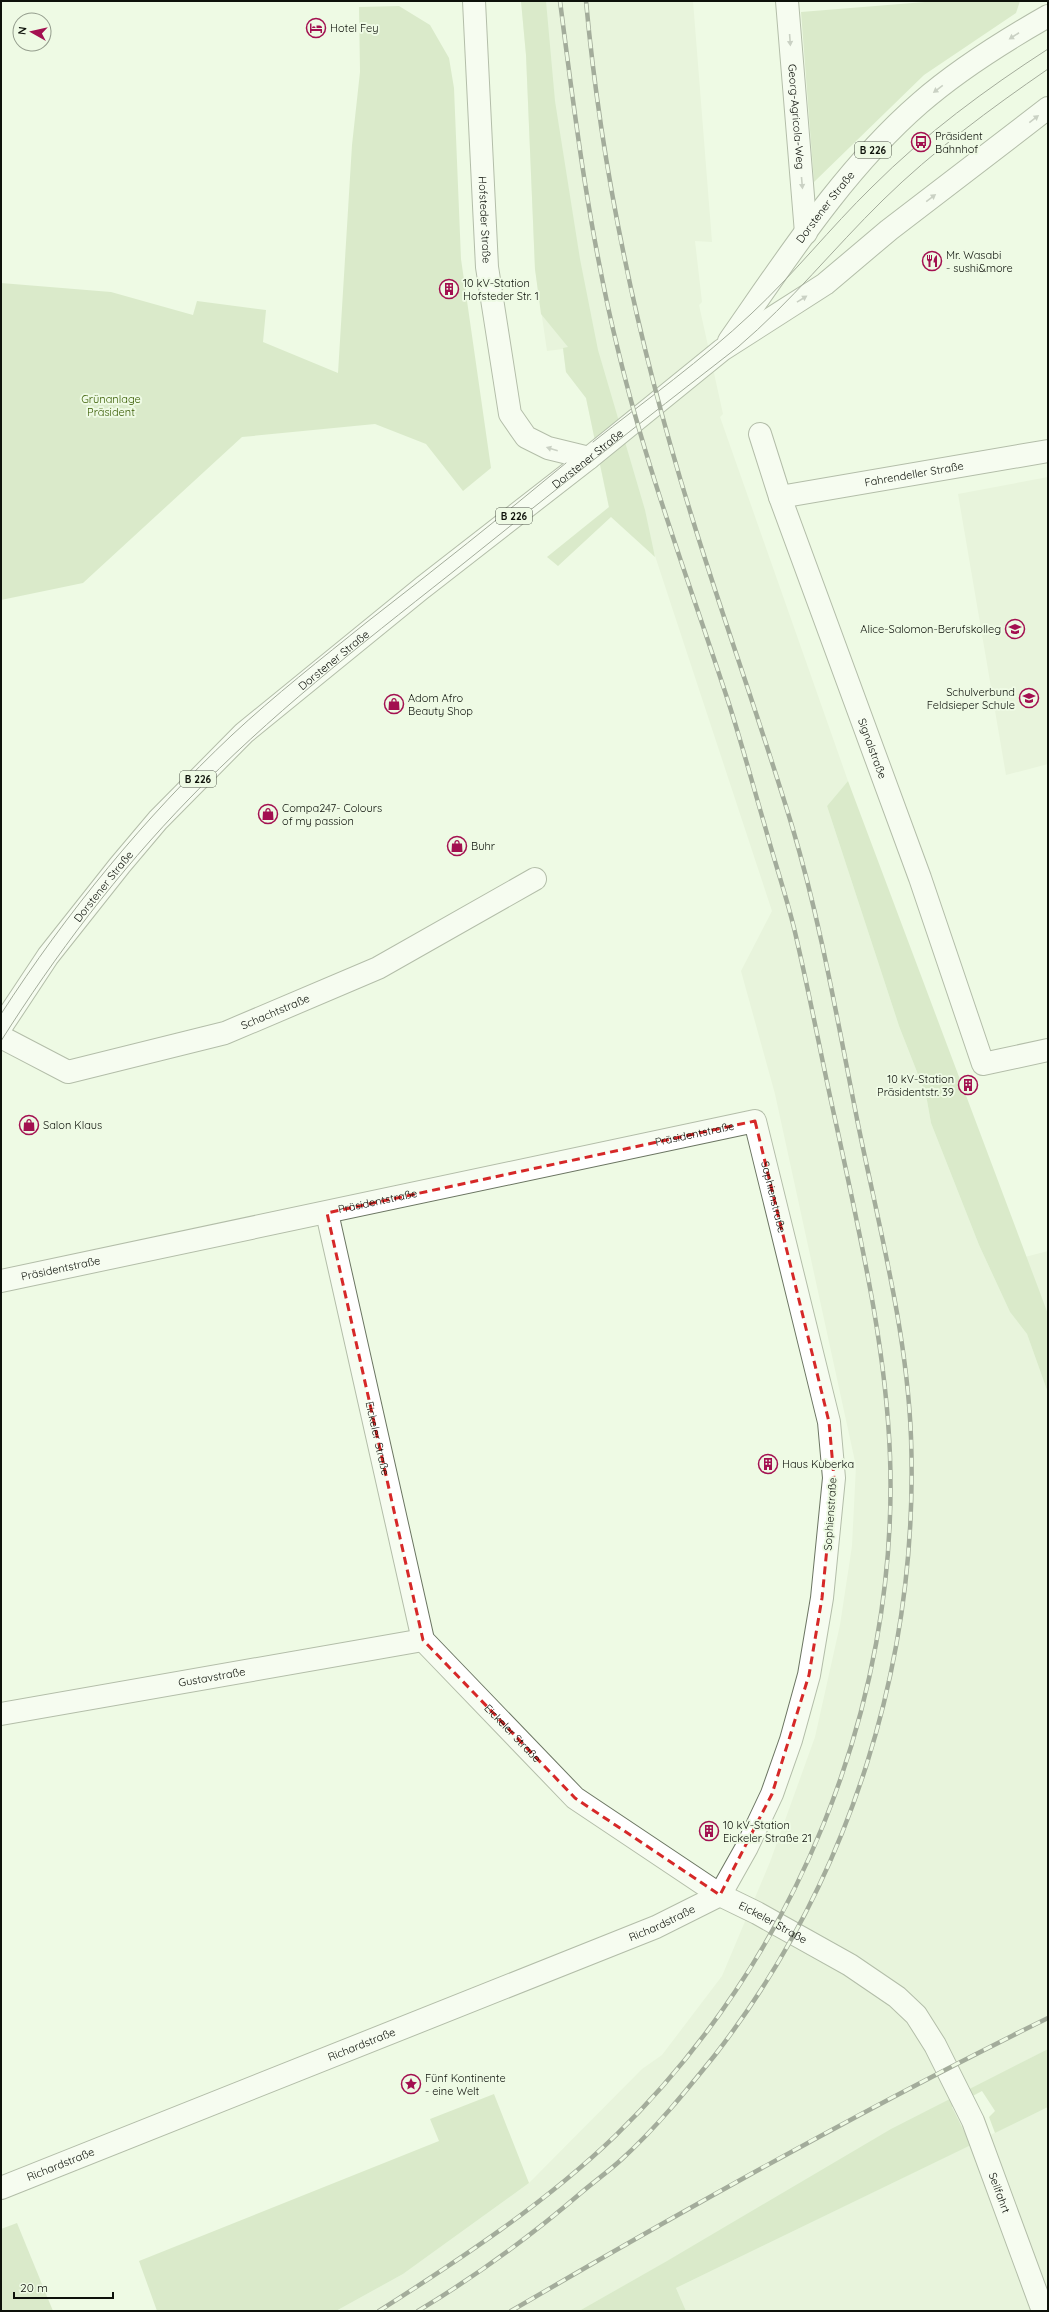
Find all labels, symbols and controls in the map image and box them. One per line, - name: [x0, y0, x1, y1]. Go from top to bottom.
- north arrow: [12, 12, 52, 52]
- hotel icon: Hotel Fey: [305, 17, 327, 39]
- place label: Hotel Fey: [330, 21, 378, 35]
- text: N: [15, 26, 30, 36]
- one-way arrow: [1009, 32, 1019, 40]
- one-way arrow: [786, 34, 793, 46]
- street label: Georg-Agricola-Weg: [785, 63, 808, 170]
- one-way arrow: [933, 85, 943, 93]
- one-way arrow: [1029, 115, 1040, 123]
- place label: Präsident Bahnhof: [935, 129, 983, 156]
- bus stop icon: Präsident Bahnhof: [910, 131, 932, 153]
- road number: B 226: [855, 142, 891, 158]
- street label: Dorstener Straße: [793, 168, 858, 246]
- street label: Hofsteder Straße: [476, 176, 494, 264]
- one-way arrow: [798, 177, 805, 189]
- one-way arrow: [926, 194, 936, 202]
- place label: Mr. Wasabi - sushi&more: [946, 248, 1013, 275]
- restaurant icon: Mr. Wasabi - sushi&more: [921, 250, 943, 272]
- place label: 10 kV-Station Hofsteder Str. 1: [463, 276, 539, 303]
- building icon: 10 kV-Station Hofsteder Str. 1: [438, 278, 460, 300]
- one-way arrow: [797, 295, 808, 302]
- park label: Grünanlage Präsident: [81, 392, 141, 419]
- street label: Dorstener Straße: [549, 426, 626, 491]
- one-way arrow: [545, 446, 557, 452]
- street label: Fahrendeller Straße: [863, 459, 965, 489]
- road number: B 226: [496, 508, 532, 524]
- school or university icon: Alice-Salomon-Berufskolleg: [1004, 618, 1026, 640]
- place label: Alice-Salomon-Berufskolleg: [860, 622, 1001, 636]
- street label: Dorstener Straße: [295, 627, 372, 693]
- place label: Schulverbund Feldsieper Schule: [927, 685, 1015, 712]
- school or university icon: Schulverbund Feldsieper Schule: [1018, 687, 1040, 709]
- place label: Adom Afro Beauty Shop: [408, 691, 473, 718]
- shop icon: Adom Afro Beauty Shop: [383, 693, 405, 715]
- street label: Signalstraße: [855, 716, 890, 781]
- road number: B 226: [180, 771, 216, 787]
- place label: Compa247- Colours of my passion: [282, 801, 382, 828]
- shop icon: Compa247- Colours of my passion: [257, 803, 279, 825]
- shop icon: Buhr: [446, 835, 468, 857]
- place label: Buhr: [471, 839, 496, 853]
- street label: Dorstener Straße: [71, 848, 136, 925]
- street label: Schachtstraße: [239, 991, 312, 1032]
- place label: 10 kV-Station Präsidentstr. 39: [877, 1072, 954, 1099]
- building icon: 10 kV-Station Präsidentstr. 39: [957, 1074, 979, 1096]
- shop icon: Salon Klaus: [18, 1114, 40, 1136]
- place label: Salon Klaus: [43, 1118, 102, 1132]
- street label: Präsidentstraße: [654, 1119, 735, 1149]
- street label: Sophienstraße: [758, 1160, 789, 1234]
- street label: Präsidentstraße: [337, 1186, 419, 1216]
- street label: Präsidentstraße: [20, 1253, 102, 1284]
- street label: Eickeler Straße: [363, 1400, 393, 1477]
- building icon: Haus Kuberka: [757, 1453, 779, 1475]
- place label: Haus Kuberka: [782, 1457, 854, 1471]
- street label: Sophienstraße: [820, 1477, 840, 1551]
- street label: Gustavstraße: [177, 1664, 246, 1690]
- street label: Eickeler Straße: [481, 1701, 544, 1765]
- place label: 10 kV-Station Eickeler Straße 21: [723, 1818, 812, 1845]
- building icon: 10 kV-Station Eickeler Straße 21: [698, 1820, 720, 1842]
- street label: Eickeler Straße: [737, 1898, 810, 1947]
- street label: Richardstraße: [627, 1902, 697, 1944]
- street label: Richardstraße: [326, 2025, 397, 2064]
- place label: Fünf Kontinente - eine Welt: [425, 2071, 506, 2098]
- place icon: Fünf Kontinente - eine Welt: [400, 2073, 422, 2095]
- street label: Richardstraße: [25, 2145, 96, 2184]
- street label: Seilfahrt: [986, 2171, 1013, 2215]
- scale bar: [14, 2274, 113, 2300]
- text: 20 m: [20, 2280, 48, 2295]

